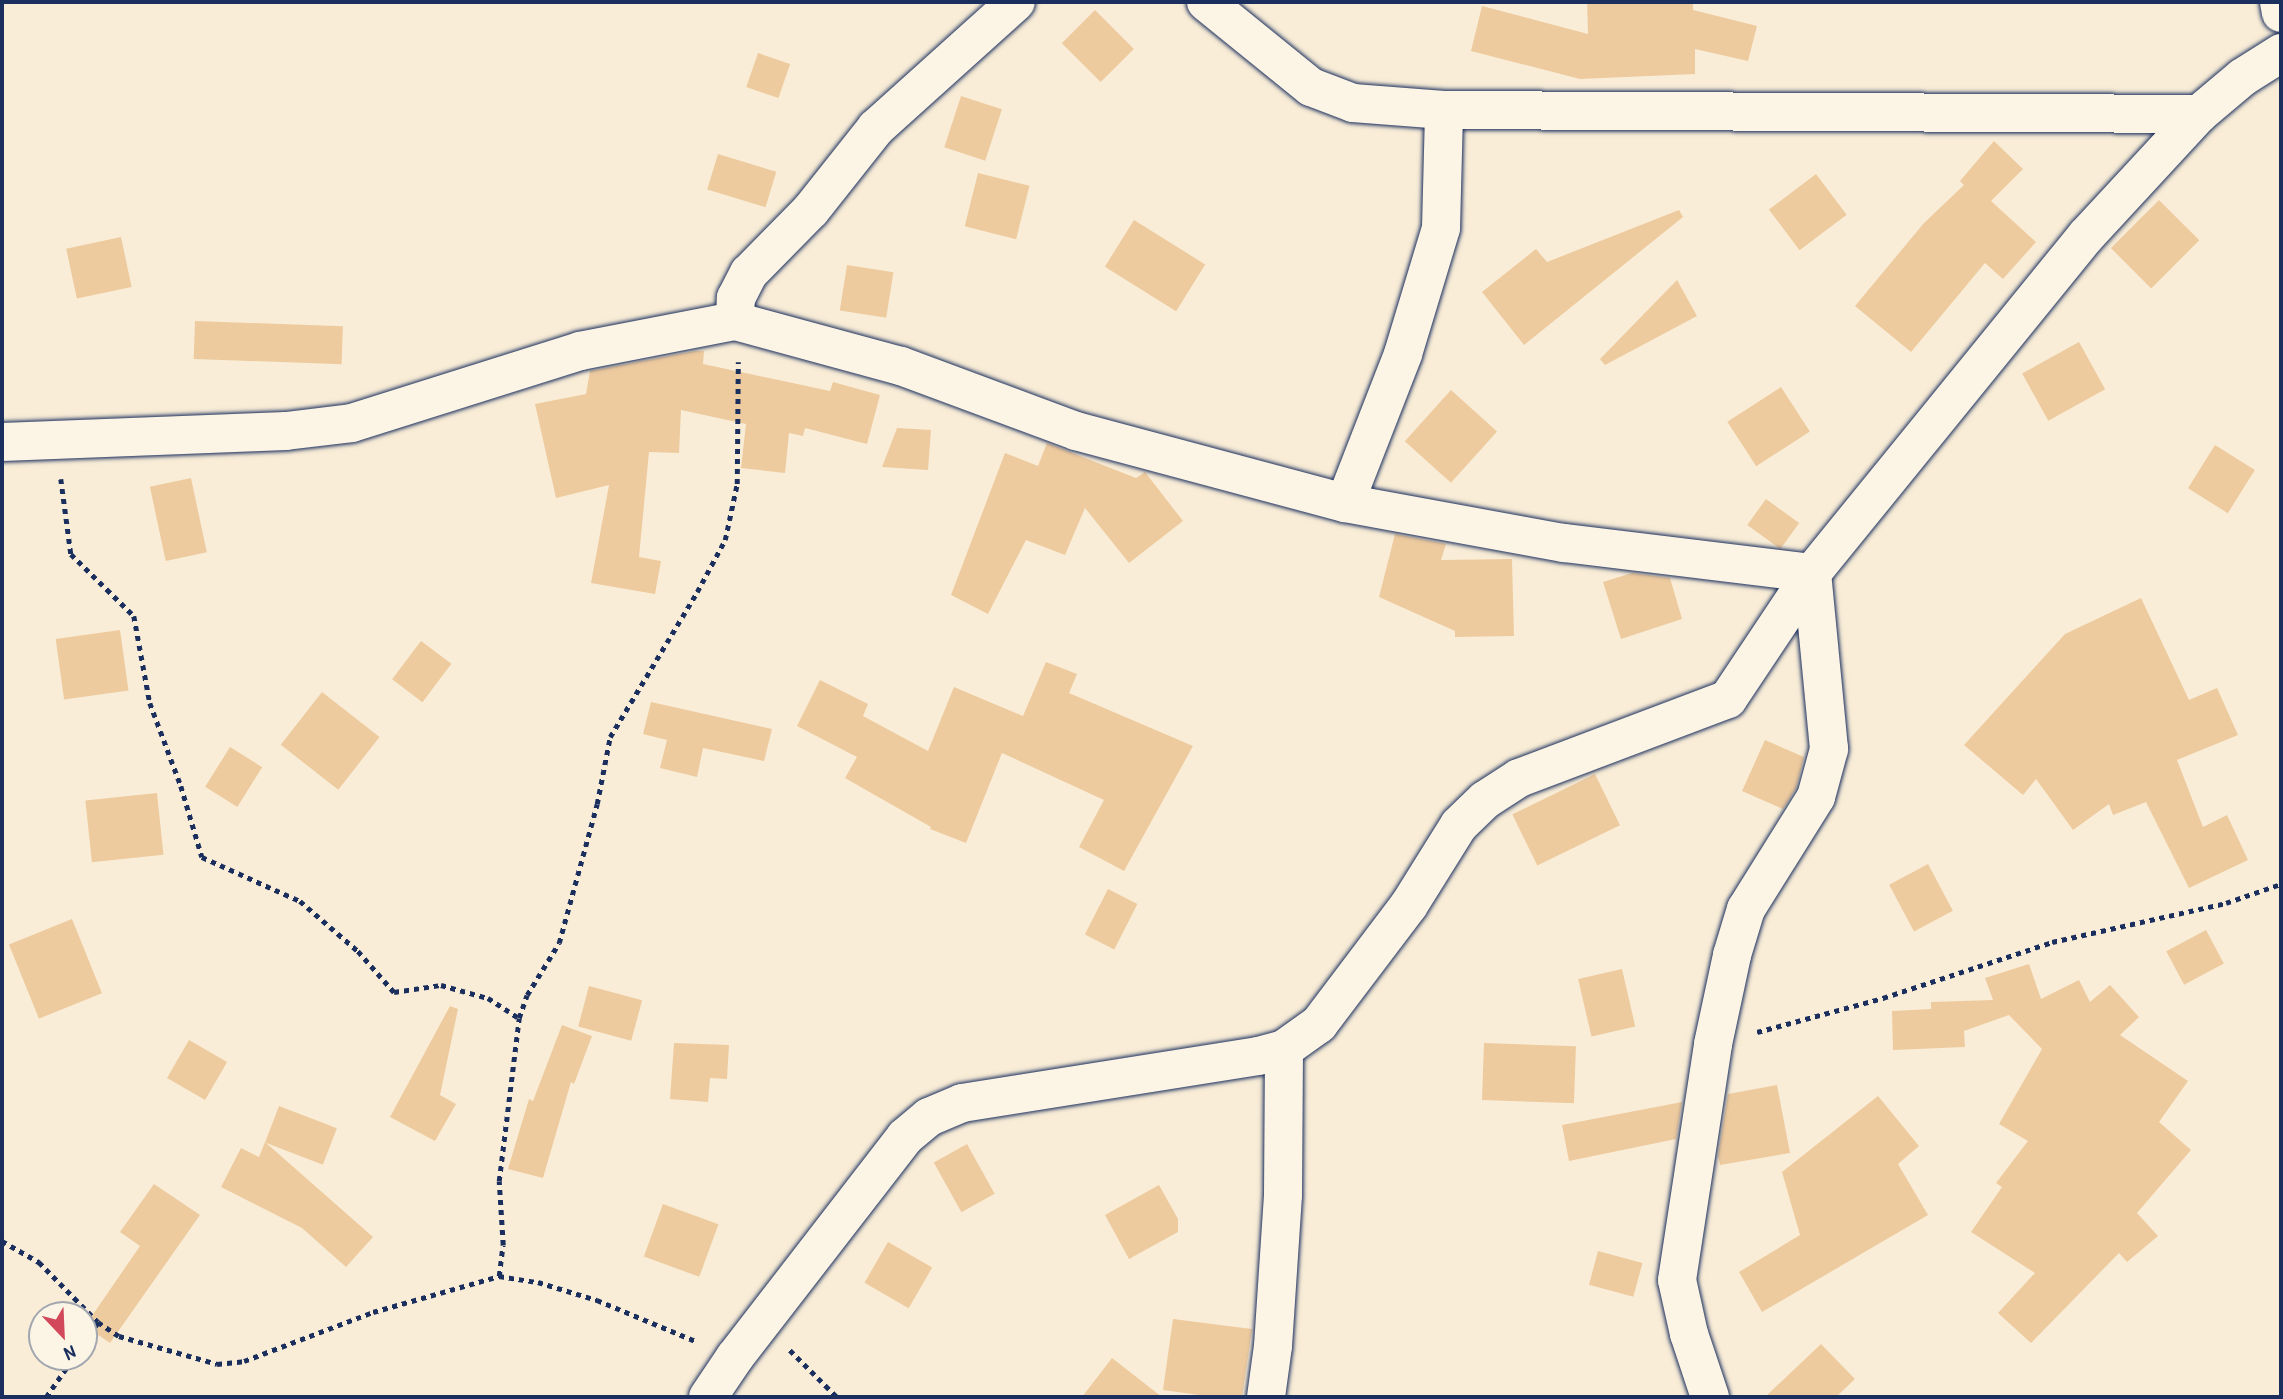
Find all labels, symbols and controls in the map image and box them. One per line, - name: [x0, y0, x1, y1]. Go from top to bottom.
- north arrow: [28, 1301, 98, 1371]
- text: N: [61, 1340, 80, 1367]

